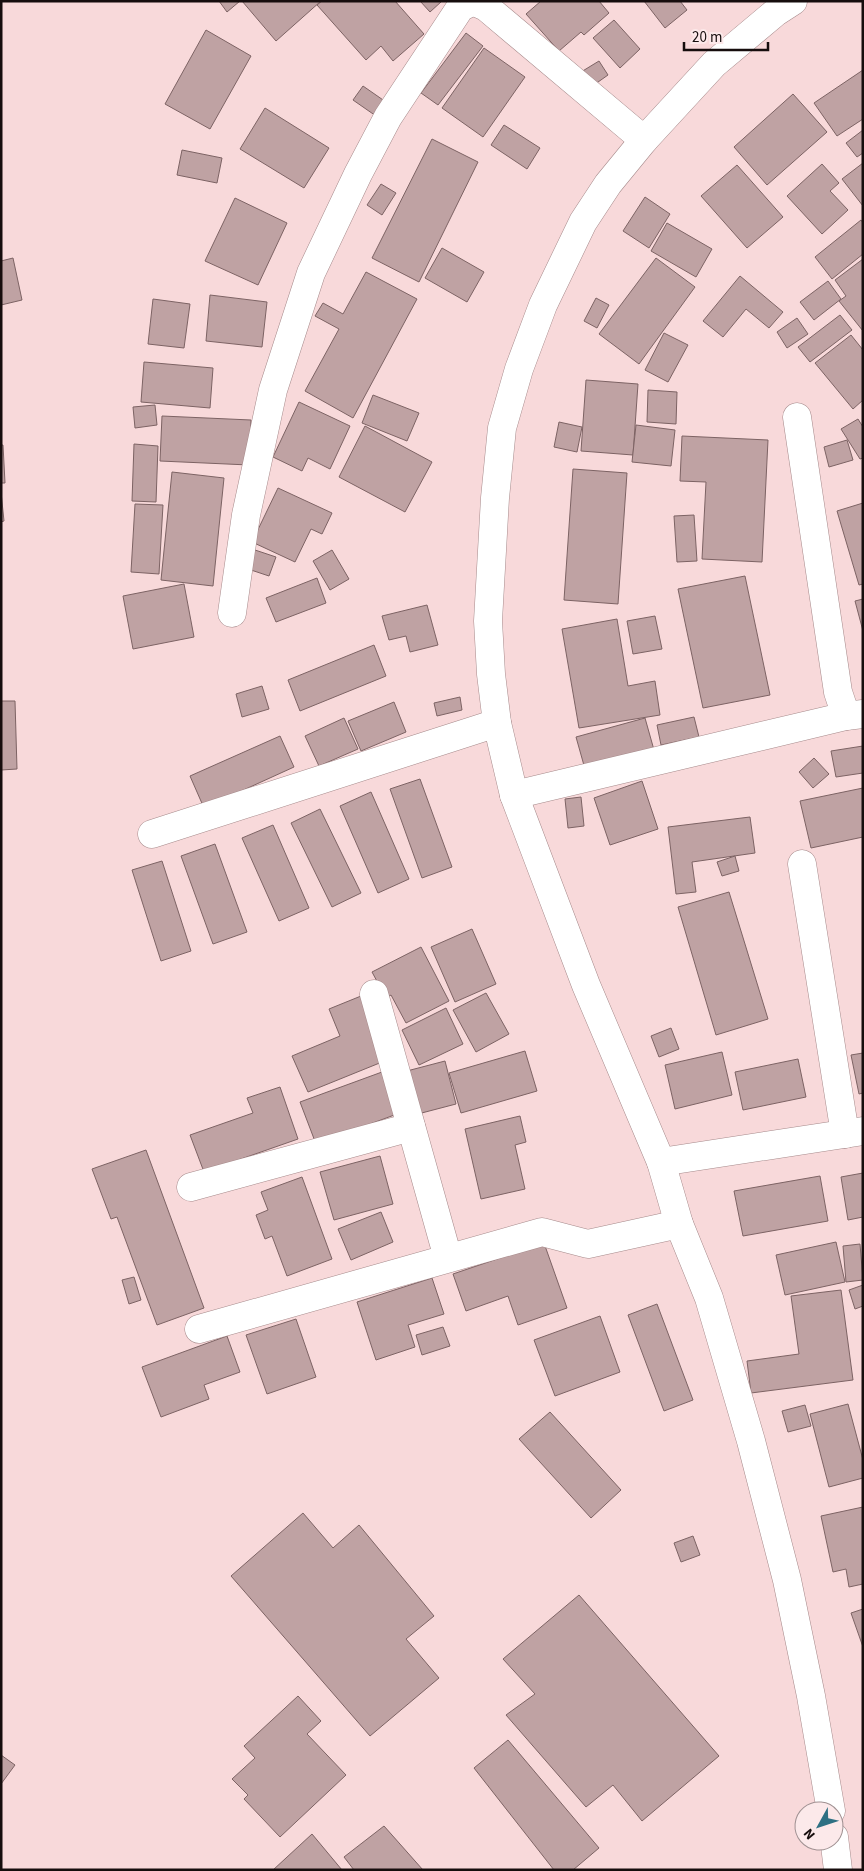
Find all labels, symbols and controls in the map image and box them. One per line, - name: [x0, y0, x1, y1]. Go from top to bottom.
- scale bar: [684, 20, 768, 52]
- text: 20 m: [692, 27, 722, 48]
- north arrow: [794, 1801, 844, 1851]
- text: N: [799, 1824, 820, 1844]

